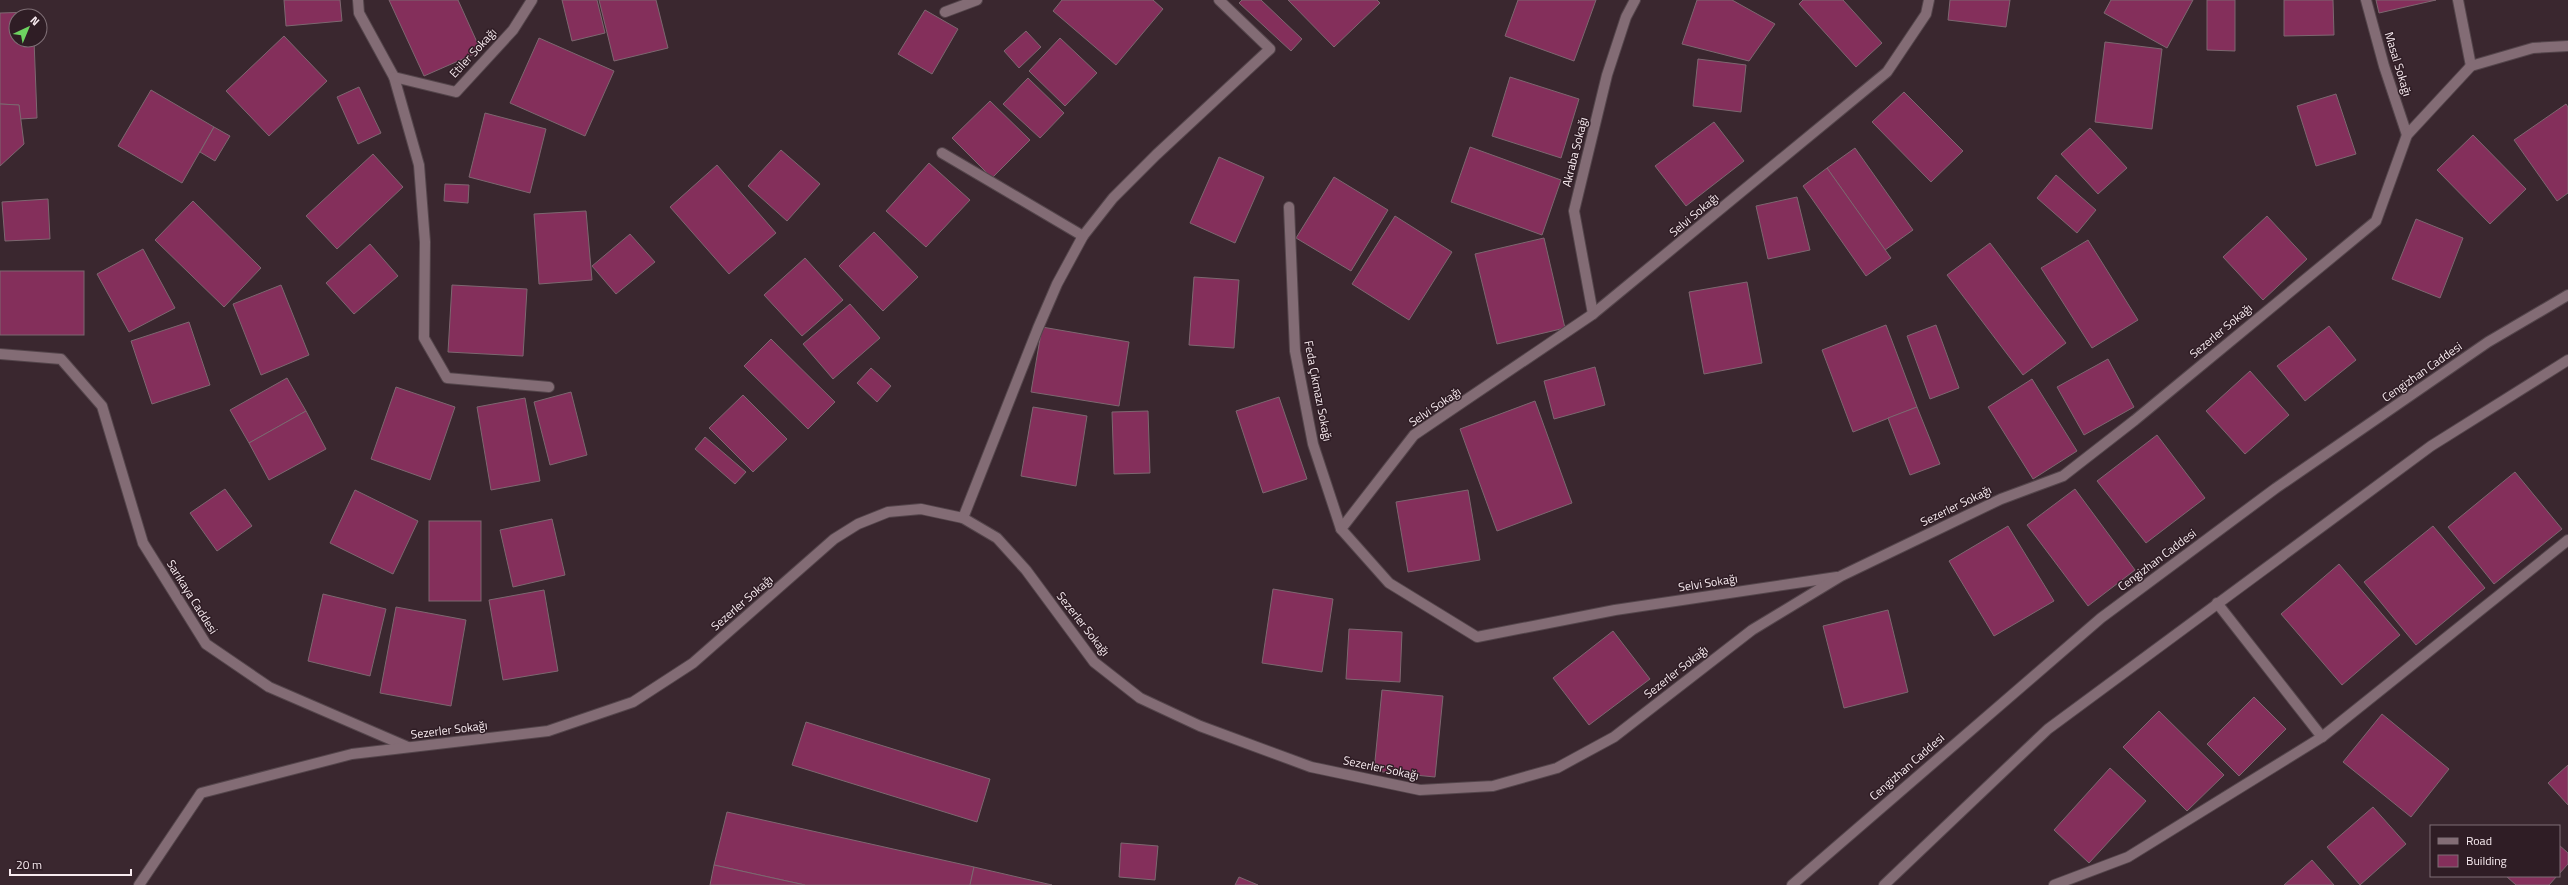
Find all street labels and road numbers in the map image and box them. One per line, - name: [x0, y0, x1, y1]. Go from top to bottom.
- street label: Etiler Sokağı: [444, 23, 501, 82]
- street label: Masal Sokağı: [2380, 29, 2417, 98]
- street label: Akraba Sokağı: [1557, 115, 1592, 189]
- street label: Selvi Sokağı: [1665, 188, 1723, 241]
- street label: Sezerler Sokağı: [2185, 299, 2256, 363]
- street label: Cengizhan Caddesi: [2378, 337, 2466, 406]
- street label: Feda Çıkmazı Sokağı: [1299, 339, 1338, 443]
- street label: Selvi Sokağı: [1405, 382, 1465, 431]
- street label: Sezerler Sokağı: [1917, 480, 1995, 531]
- street label: Cengizhan Caddesi: [2113, 524, 2200, 596]
- street label: Sarıkaya Caddesi: [162, 556, 223, 638]
- street label: Selvi Sokağı: [1677, 568, 1739, 597]
- street label: Sezerler Sokağı: [706, 570, 777, 635]
- street label: Sezerler Sokağı: [1052, 587, 1115, 660]
- street label: Sezerler Sokağı: [1639, 640, 1712, 703]
- street label: Sezerler Sokağı: [409, 715, 488, 744]
- street label: Cengizhan Caddesi: [1865, 729, 1948, 805]
- street label: Sezerler Sokağı: [1341, 750, 1421, 785]

